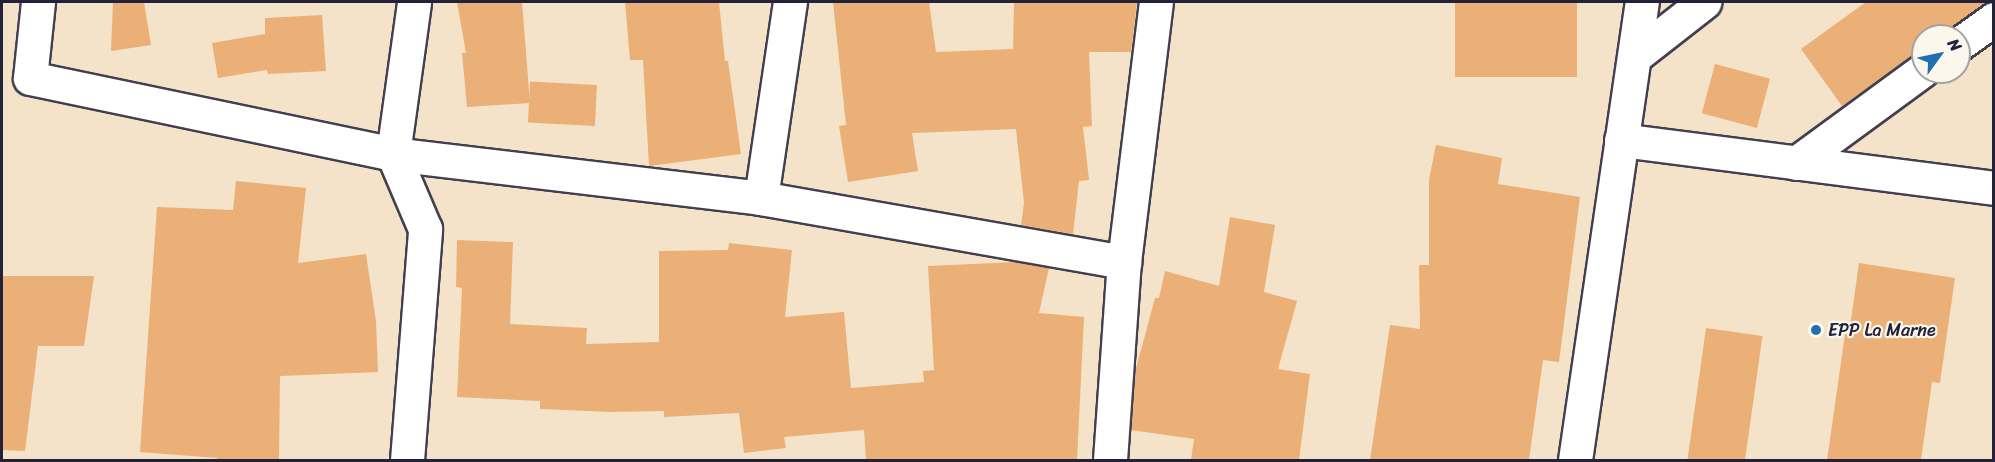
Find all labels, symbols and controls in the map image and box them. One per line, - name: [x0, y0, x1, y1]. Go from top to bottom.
- north arrow: [1911, 24, 1971, 84]
- text: N: [1940, 32, 1970, 58]
- place label: EPP La Marne: [1828, 319, 1936, 341]
- marker: EPP La Marne: [1809, 323, 1823, 337]

